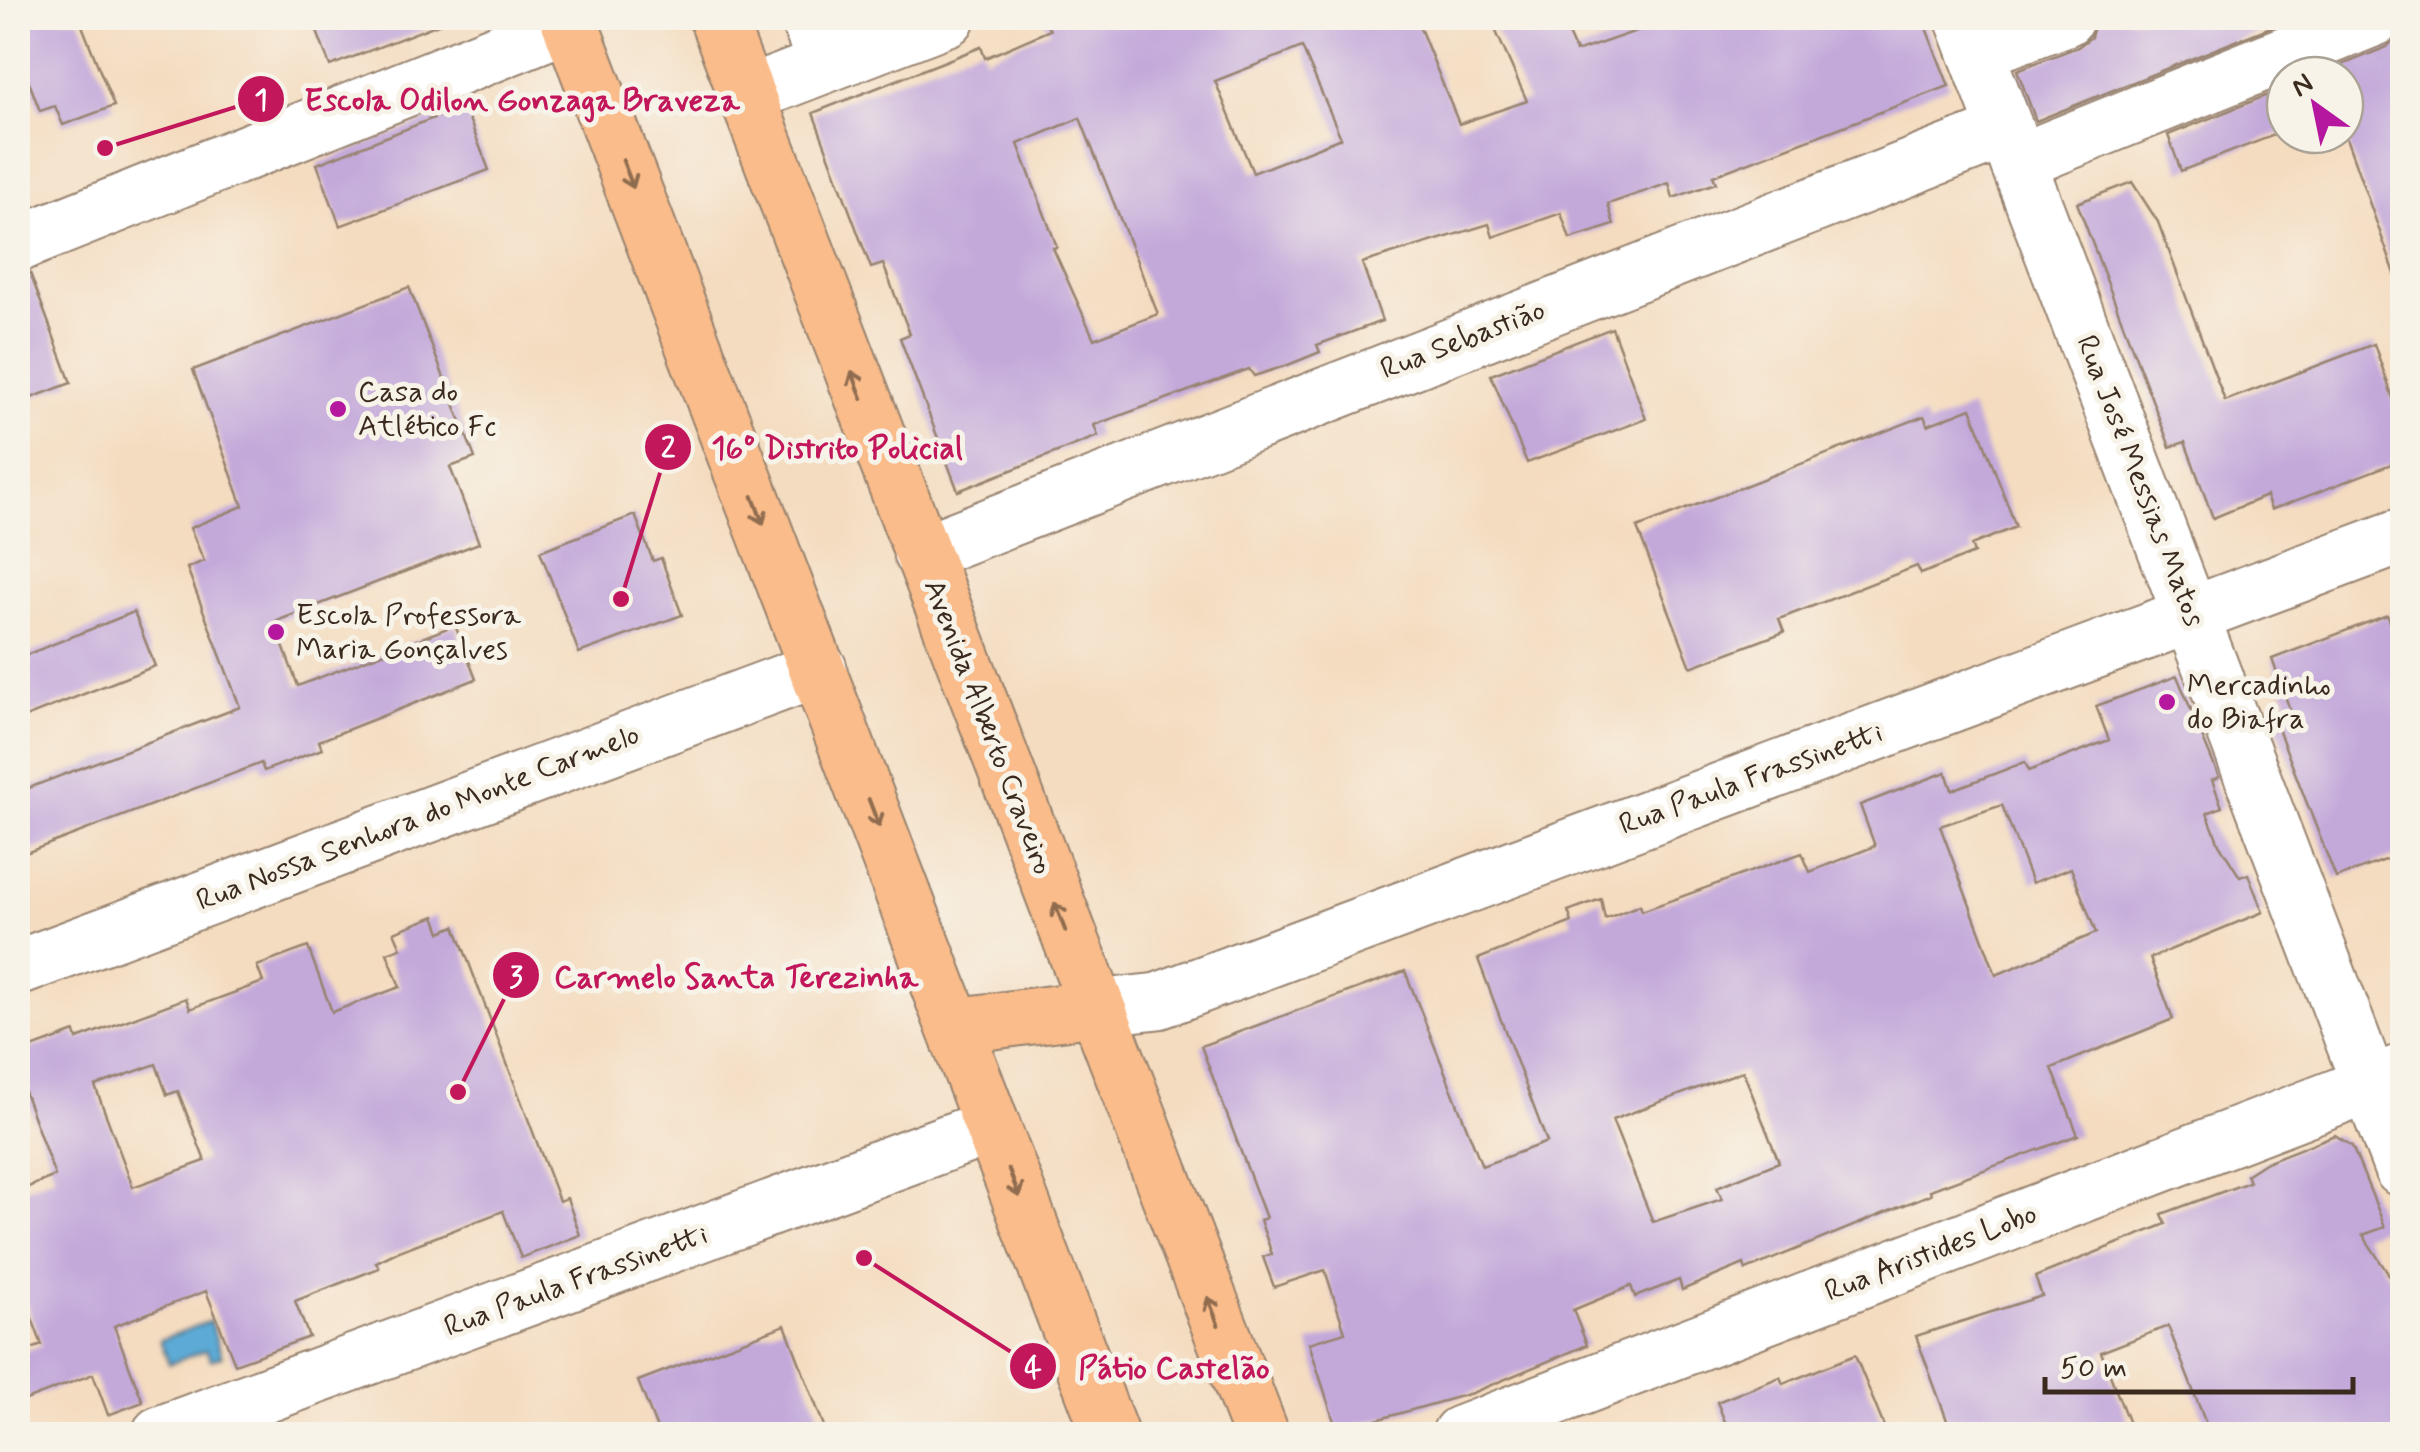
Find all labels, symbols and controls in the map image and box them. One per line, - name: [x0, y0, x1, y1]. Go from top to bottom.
- north arrow: [2265, 55, 2365, 155]
- text: N: [2285, 66, 2321, 107]
- callout: Escola Odilon Gonzaga Braveza: [236, 68, 757, 130]
- text: Escola Odilon Gonzaga Braveza: [304, 80, 741, 123]
- text: 1: [254, 81, 268, 120]
- one-way arrow: [620, 157, 638, 188]
- street label: Rua Sebastião: [1375, 291, 1551, 389]
- street label: Rua José Messias Matos: [2066, 330, 2214, 632]
- one-way arrow: [847, 370, 865, 400]
- place label: Casa do Atlético Fc: [358, 373, 496, 446]
- marker: Casa do Atlético Fc: [327, 398, 349, 420]
- callout: 16º Distrito Policial: [643, 416, 980, 478]
- text: 16º Distrito Policial: [711, 428, 963, 470]
- text: 2: [661, 429, 676, 468]
- one-way arrow: [750, 494, 768, 524]
- street label: Avenida Alberto Craveiro: [914, 574, 1062, 880]
- place label: Escola Professora Maria Gonçalves: [296, 596, 522, 669]
- marker: Escola Professora Maria Gonçalves: [265, 621, 287, 643]
- place label: Mercadinho do Biafra: [2187, 666, 2331, 739]
- marker: Mercadinho do Biafra: [2156, 691, 2178, 713]
- street label: Rua Paula Frassinetti: [1614, 713, 1888, 845]
- street label: Rua Nossa Senhora do Monte Carmelo: [191, 715, 645, 921]
- one-way arrow: [866, 797, 884, 828]
- one-way arrow: [1050, 903, 1068, 933]
- callout: Carmelo Santa Terezinha: [491, 944, 931, 1006]
- text: Carmelo Santa Terezinha: [554, 957, 919, 999]
- text: 3: [509, 958, 523, 997]
- one-way arrow: [1006, 1167, 1024, 1197]
- street label: Rua Aristides Lobo: [1819, 1195, 2043, 1311]
- street label: Rua Paula Frassinetti: [439, 1215, 713, 1347]
- one-way arrow: [1203, 1296, 1221, 1326]
- scale bar: [2045, 1332, 2352, 1394]
- callout: Pátio Castelão: [1008, 1335, 1290, 1397]
- text: Pátio Castelão: [1078, 1348, 1270, 1390]
- text: 4: [1024, 1349, 1042, 1388]
- text: 50 m: [2060, 1349, 2127, 1388]

